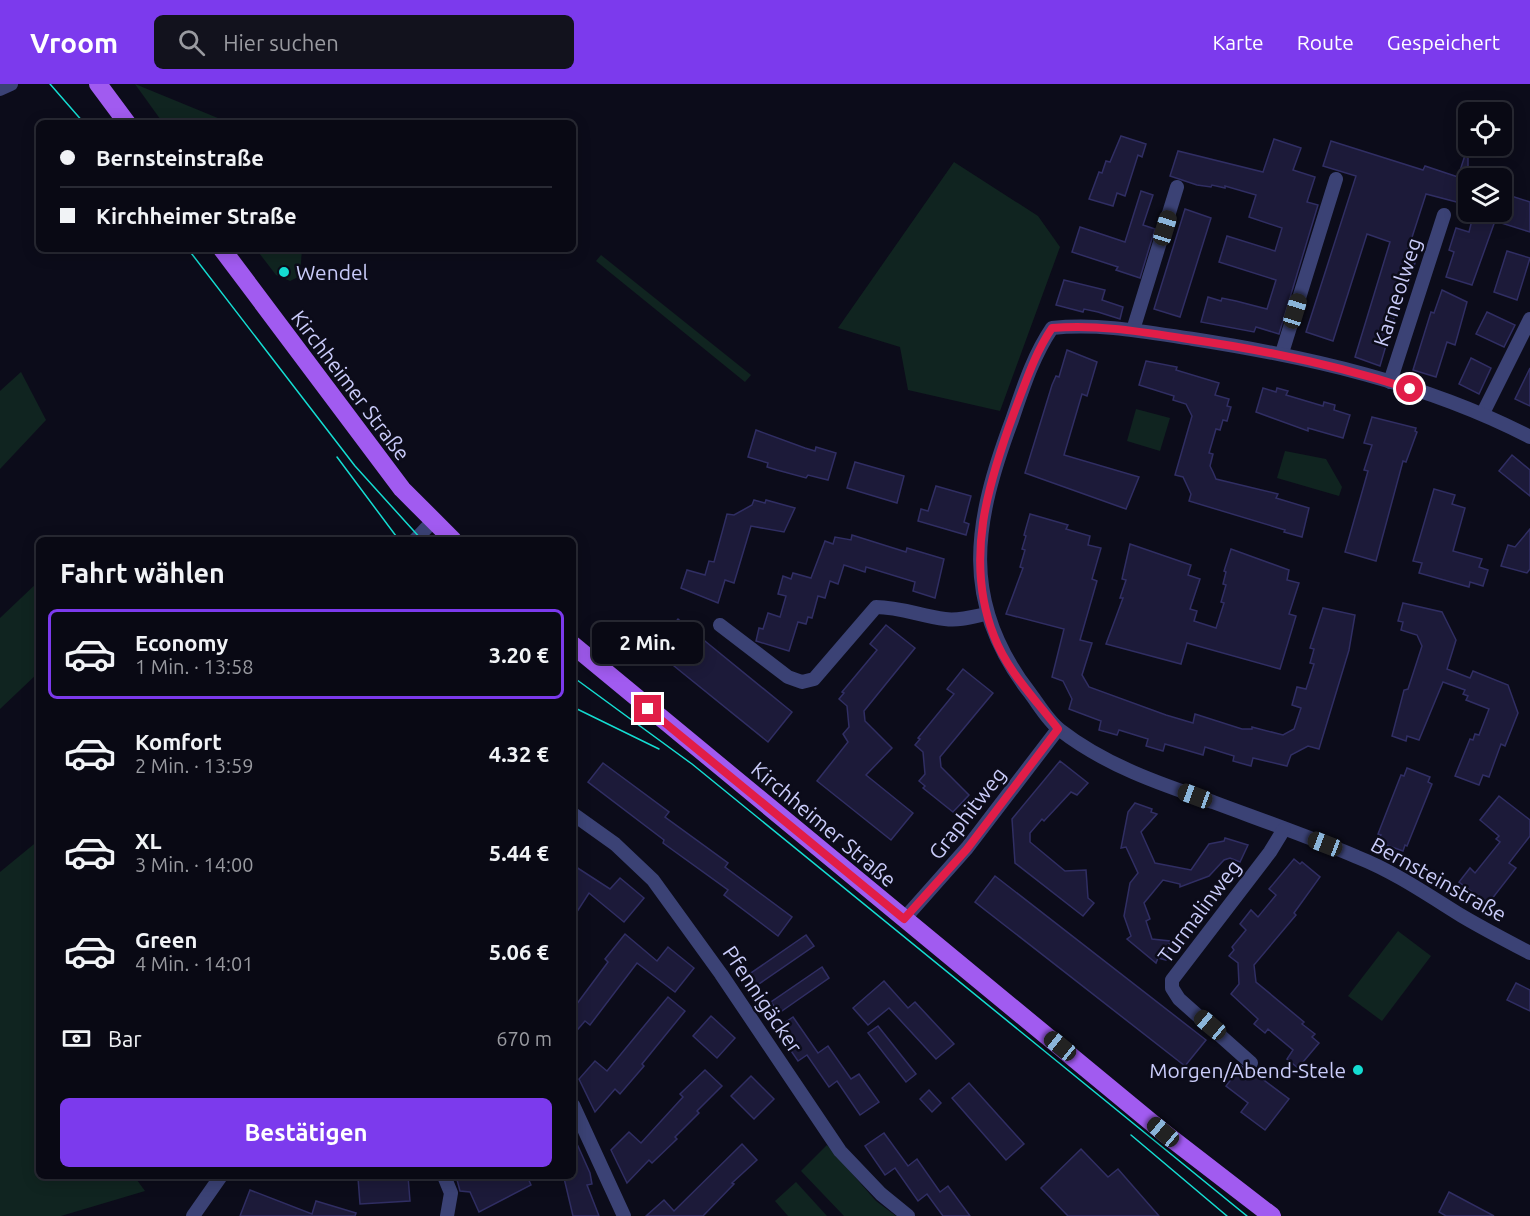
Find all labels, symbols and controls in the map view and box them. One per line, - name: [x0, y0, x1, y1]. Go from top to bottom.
- search box: [154, 15, 574, 69]
- icon: search: [175, 26, 208, 59]
- text: Vroom: [30, 27, 118, 58]
- text: Hier suchen: [223, 30, 339, 55]
- text: Karte: [1212, 30, 1264, 54]
- text: Route: [1297, 30, 1354, 54]
- text: Gespeichert: [1387, 30, 1500, 54]
- map controls: [1458, 102, 1512, 222]
- button: locate: [1458, 102, 1512, 156]
- text: Bernsteinstraße: [96, 145, 264, 170]
- button: layers: [1458, 168, 1512, 222]
- text: Kirchheimer Straße: [96, 203, 297, 228]
- car: [1151, 208, 1179, 248]
- street label: Karneolweg: [1368, 235, 1426, 349]
- place label: Wendel: [296, 260, 368, 284]
- marker: Wendel: [277, 265, 291, 279]
- car: [1281, 291, 1309, 331]
- street label: Kirchheimer Straße: [287, 305, 415, 465]
- route start: [1396, 375, 1423, 402]
- text: Fahrt wählen: [60, 558, 225, 588]
- callout: 2 Min.: [592, 622, 704, 664]
- icon: car: [63, 627, 117, 681]
- text: Economy: [135, 630, 228, 655]
- text: 2 Min.: [620, 631, 676, 654]
- text: 3.20 €: [489, 642, 549, 667]
- text: 1 Min. · 13:58: [135, 655, 254, 678]
- route end: [634, 695, 661, 722]
- icon: car: [63, 726, 117, 780]
- text: Komfort: [135, 729, 222, 754]
- text: 4.32 €: [489, 741, 549, 766]
- text: 2 Min. · 13:59: [135, 754, 254, 777]
- street label: Kirchheimer Straße: [747, 756, 901, 892]
- street label: Graphitweg: [924, 762, 1010, 864]
- car: [1175, 781, 1215, 811]
- icon: car: [63, 825, 117, 879]
- text: XL: [135, 828, 162, 853]
- car: [1305, 829, 1345, 859]
- street label: Bernsteinstraße: [1367, 832, 1511, 926]
- text: 5.44 €: [489, 840, 549, 865]
- text: 3 Min. · 14:00: [135, 853, 254, 876]
- street label: Turmalinweg: [1153, 855, 1245, 967]
- icon: car: [63, 924, 117, 978]
- text: Green: [135, 927, 197, 952]
- text: 5.06 €: [489, 939, 549, 964]
- street label: Pfennigäcker: [718, 941, 808, 1057]
- text: 4 Min. · 14:01: [135, 952, 254, 975]
- car: [1190, 1007, 1230, 1043]
- icon: cash: [60, 1022, 93, 1055]
- text: Bar: [108, 1026, 142, 1051]
- text: 670 m: [496, 1027, 552, 1050]
- car: [1040, 1028, 1080, 1064]
- place label: Morgen/Abend-Stele: [1149, 1058, 1346, 1082]
- marker: Morgen/Abend-Stele: [1351, 1063, 1365, 1077]
- button: Bestätigen: [60, 1098, 552, 1167]
- car: [1143, 1114, 1183, 1150]

